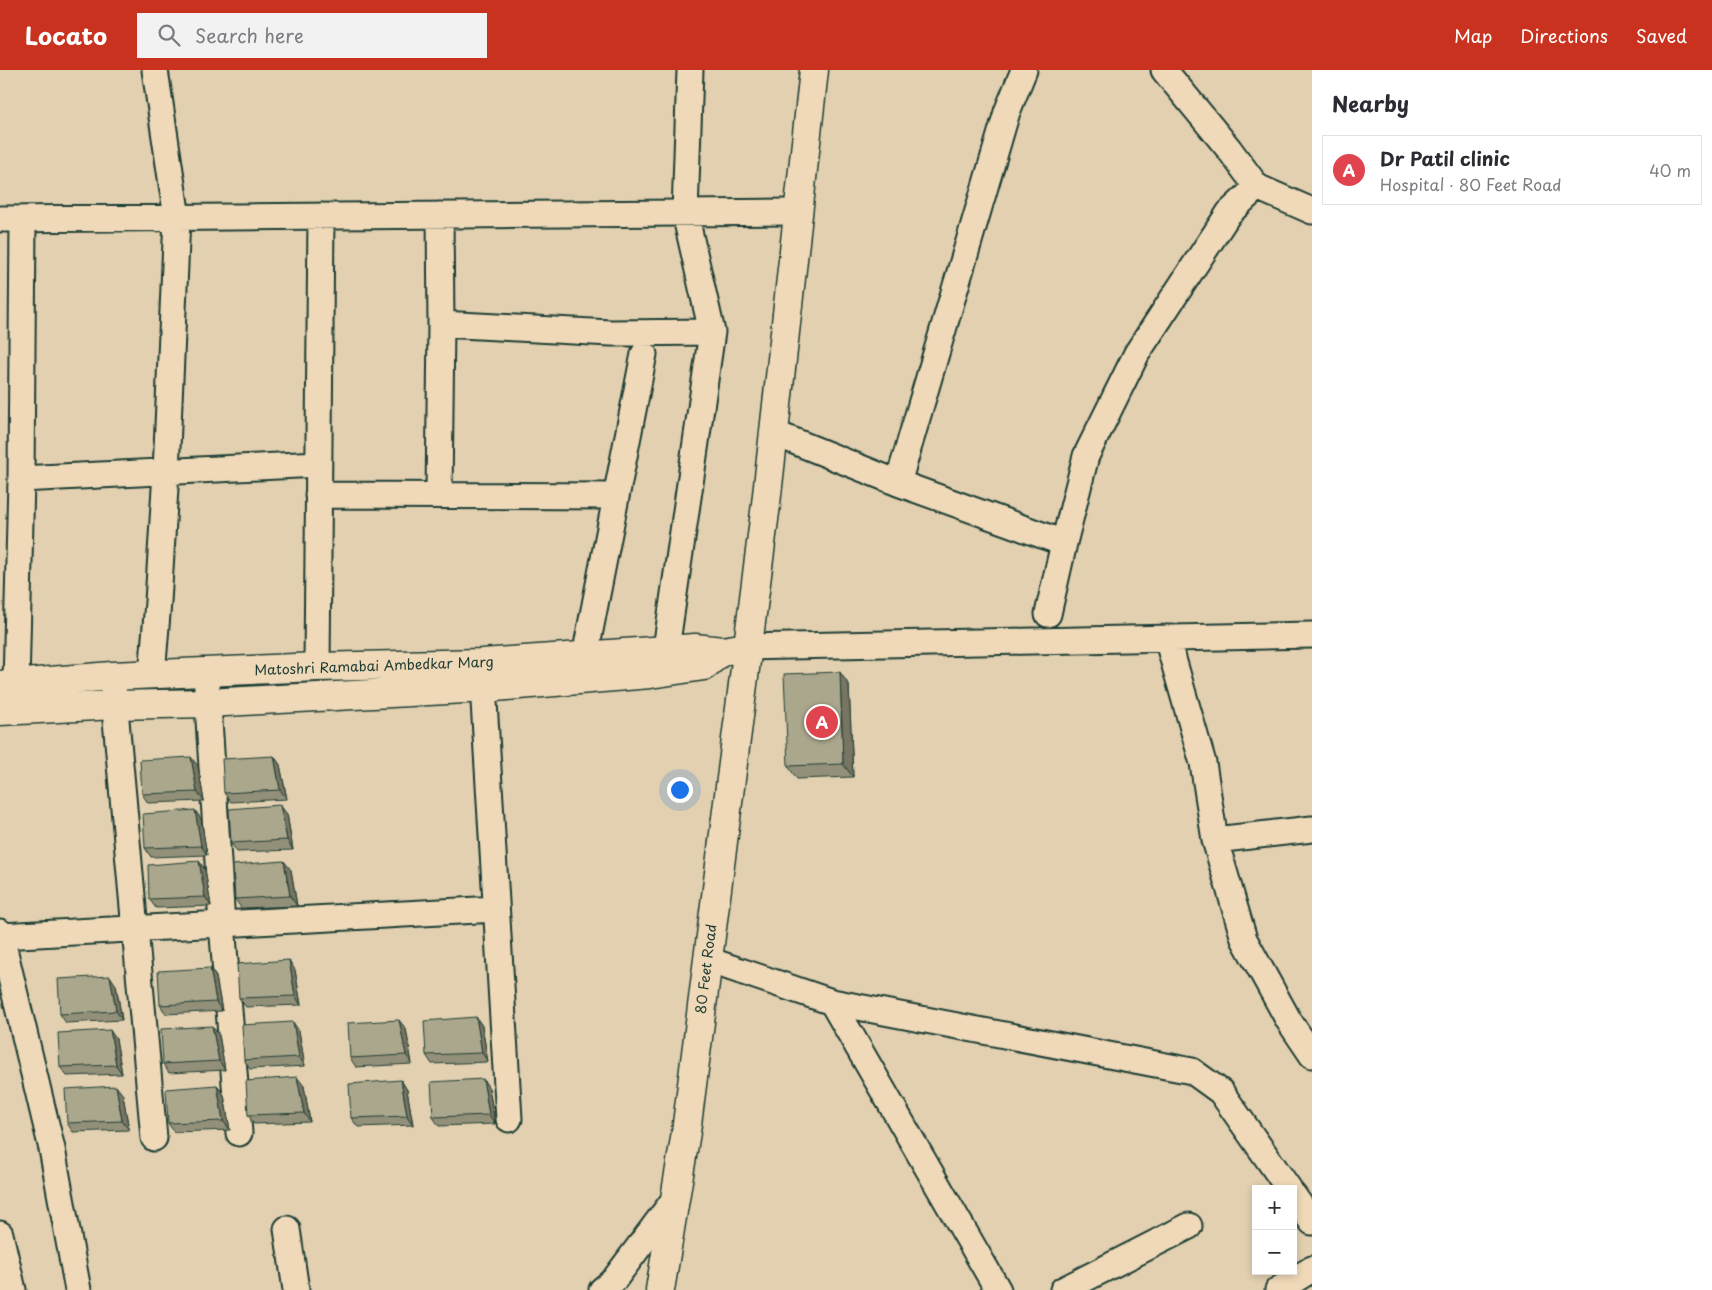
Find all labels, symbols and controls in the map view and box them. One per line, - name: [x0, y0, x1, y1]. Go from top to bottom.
- search box: [137, 13, 487, 58]
- text: Locato: [25, 17, 107, 53]
- icon: search: [155, 21, 183, 49]
- text: Search here: [195, 21, 304, 49]
- text: Map: [1454, 22, 1492, 49]
- text: Directions: [1520, 22, 1608, 49]
- text: Saved: [1636, 22, 1687, 49]
- text: Nearby: [1332, 87, 1409, 119]
- text: Dr Patil clinic: [1380, 144, 1510, 172]
- text: A: [1343, 158, 1355, 182]
- text: 40 m: [1649, 158, 1691, 182]
- text: Hospital · 80 Feet Road: [1380, 172, 1561, 196]
- street label: Matoshri Ramabai Ambedkar Marg: [254, 651, 494, 680]
- pin: A: [806, 703, 838, 741]
- your location: [667, 777, 693, 803]
- street label: 80 Feet Road: [690, 923, 721, 1015]
- map controls: [1252, 1185, 1297, 1275]
- button: +: [1252, 1185, 1297, 1230]
- button: −: [1252, 1230, 1297, 1275]

